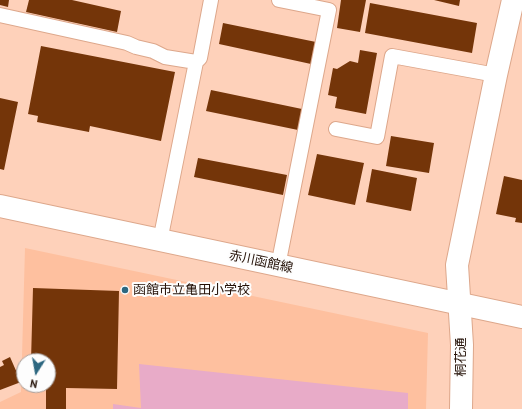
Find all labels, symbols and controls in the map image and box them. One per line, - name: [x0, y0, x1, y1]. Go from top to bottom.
- street label: 赤川函館線: [228, 248, 294, 276]
- place label: 函館市立亀田小学校: [133, 282, 250, 298]
- marker: 函館市立亀田小学校: [120, 285, 130, 295]
- street label: 桐花通: [453, 338, 469, 376]
- north arrow: [16, 353, 56, 393]
- text: N: [29, 376, 39, 391]

